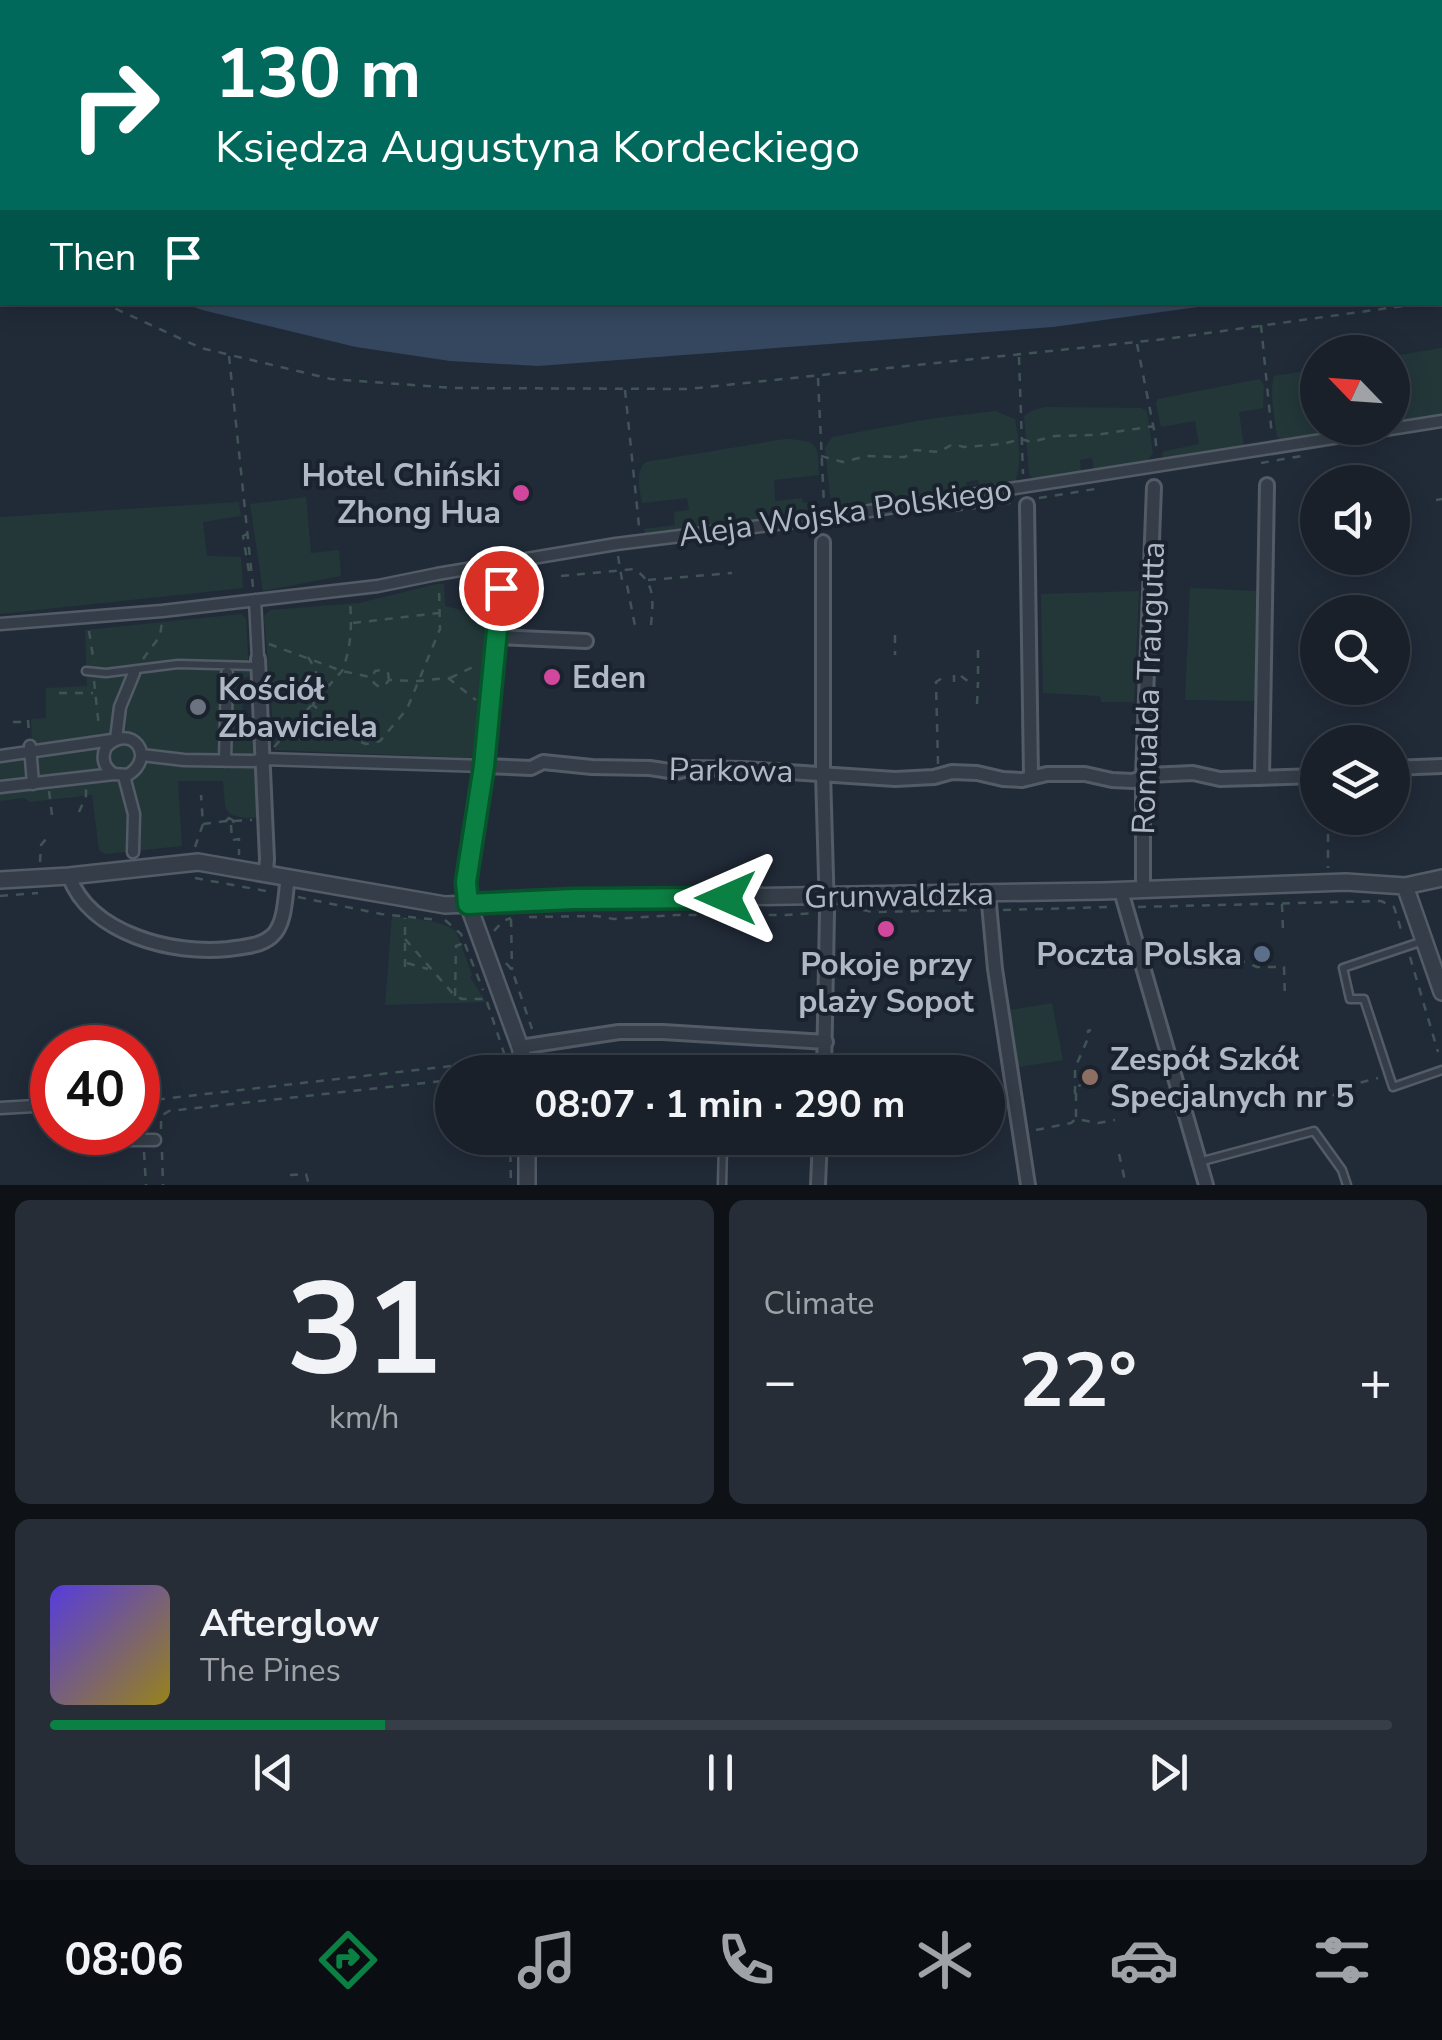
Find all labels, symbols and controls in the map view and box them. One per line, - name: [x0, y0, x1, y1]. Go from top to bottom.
- text: 130 m: [215, 26, 421, 122]
- icon: right: [50, 40, 180, 170]
- text: Księdza Augustyna Kordeckiego: [215, 117, 860, 178]
- icon: arrive: [156, 230, 211, 285]
- text: Then: [50, 232, 136, 283]
- north arrow: [1300, 335, 1410, 445]
- map controls: [1300, 335, 1410, 835]
- place label: Hotel Chiński Zhong Hua: [301, 454, 501, 534]
- button: sound: [1300, 465, 1410, 575]
- street label: Aleja Wojska Polskiego: [675, 468, 1015, 557]
- marker: Hotel Chiński Zhong Hua: [510, 482, 532, 504]
- street label: Romualda Traugutta: [1122, 541, 1175, 835]
- pin: [459, 546, 544, 631]
- icon: arrive: [474, 561, 529, 616]
- button: search: [1300, 595, 1410, 705]
- place label: Eden: [572, 656, 646, 699]
- marker: Eden: [541, 666, 563, 688]
- place label: Kościół Zbawiciela: [218, 668, 378, 748]
- marker: Kościół Zbawiciela: [187, 696, 209, 718]
- button: layers: [1300, 725, 1410, 835]
- street label: Parkowa: [668, 748, 794, 793]
- position arrow: [674, 846, 778, 950]
- street label: Grunwaldzka: [804, 872, 994, 919]
- marker: Pokoje przy plaży Sopot: [875, 918, 897, 940]
- place label: Poczta Polska: [1036, 933, 1242, 976]
- place label: Pokoje przy plaży Sopot: [798, 943, 975, 1023]
- marker: Poczta Polska: [1251, 943, 1273, 965]
- speed limit sign: 40: [30, 1025, 160, 1155]
- place label: Zespół Szkół Specjalnych nr 5: [1110, 1038, 1354, 1118]
- marker: Zespół Szkół Specjalnych nr 5: [1079, 1066, 1101, 1088]
- text: 08:07 · 1 min · 290 m: [535, 1079, 905, 1130]
- text: 31: [286, 1242, 442, 1419]
- text: Climate: [764, 1282, 874, 1325]
- text: 22°: [1019, 1330, 1137, 1432]
- text: −: [764, 1344, 797, 1419]
- text: +: [1359, 1344, 1392, 1419]
- text: km/h: [329, 1396, 400, 1439]
- text: Afterglow: [200, 1598, 379, 1649]
- text: The Pines: [200, 1649, 341, 1692]
- icon: previous: [246, 1745, 301, 1800]
- icon: pause: [693, 1745, 748, 1800]
- icon: next: [1141, 1745, 1196, 1800]
- icon: directions: [313, 1925, 383, 1995]
- icon: music: [512, 1925, 582, 1995]
- icon: phone: [711, 1925, 781, 1995]
- icon: climate: [910, 1925, 980, 1995]
- icon: car: [1109, 1925, 1179, 1995]
- icon: filters: [1307, 1925, 1377, 1995]
- text: 08:06: [64, 1930, 184, 1991]

